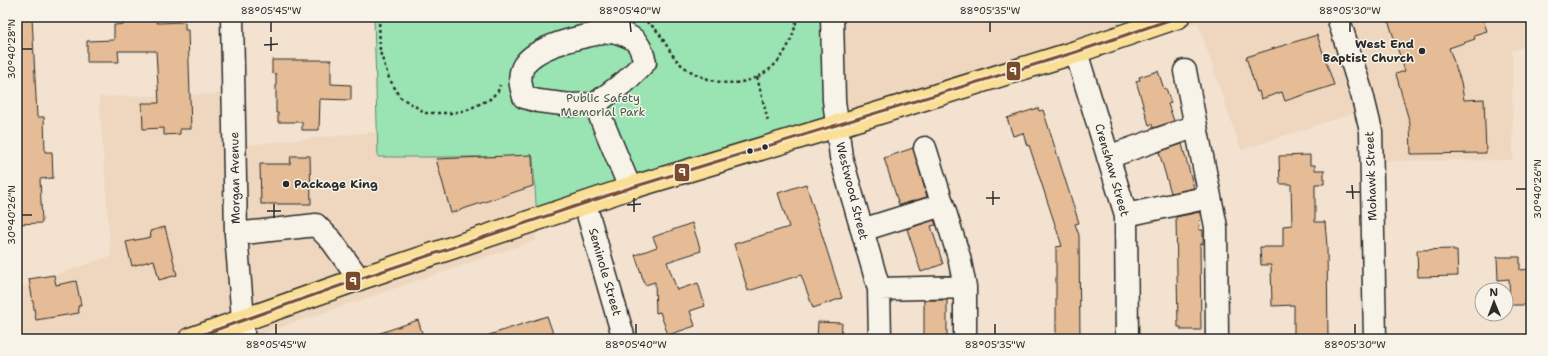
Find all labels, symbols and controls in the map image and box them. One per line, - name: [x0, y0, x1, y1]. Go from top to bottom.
- text: 88°05'45"W: [241, 4, 302, 17]
- text: 88°05'40"W: [599, 4, 661, 17]
- text: 88°05'35"W: [960, 4, 1021, 17]
- text: 88°05'30"W: [1319, 4, 1381, 17]
- text: 30°40'28"N: [5, 19, 18, 79]
- place label: West End Baptist Church: [1323, 36, 1414, 66]
- marker: West End Baptist Church: [1417, 46, 1427, 56]
- line badge: 9: [1006, 61, 1021, 81]
- text: 9: [1009, 64, 1017, 79]
- park label: Public Safety Memorial Park: [561, 90, 646, 120]
- street label: Crenshaw Street: [1091, 122, 1133, 218]
- street label: Mohawk Street: [1361, 131, 1381, 221]
- street label: Morgan Avenue: [226, 132, 244, 224]
- street label: Westwood Street: [832, 140, 872, 242]
- unlabelled marker: [760, 142, 770, 152]
- unlabelled marker: [745, 146, 755, 156]
- text: 30°40'26"N: [1531, 159, 1544, 219]
- line badge: 9: [674, 163, 690, 182]
- text: 9: [678, 165, 686, 180]
- place label: Package King: [294, 176, 378, 192]
- marker: Package King: [281, 179, 291, 189]
- text: 30°40'26"N: [5, 185, 18, 245]
- street label: Seminole Street: [585, 226, 625, 318]
- line badge: 9: [345, 271, 361, 291]
- text: 9: [349, 274, 357, 289]
- north arrow: [1474, 282, 1514, 322]
- text: N: [1489, 285, 1499, 300]
- text: 88°05'45"W: [246, 338, 307, 351]
- text: 88°05'40"W: [605, 338, 667, 351]
- text: 88°05'35"W: [965, 338, 1026, 351]
- text: 88°05'30"W: [1324, 338, 1386, 351]

